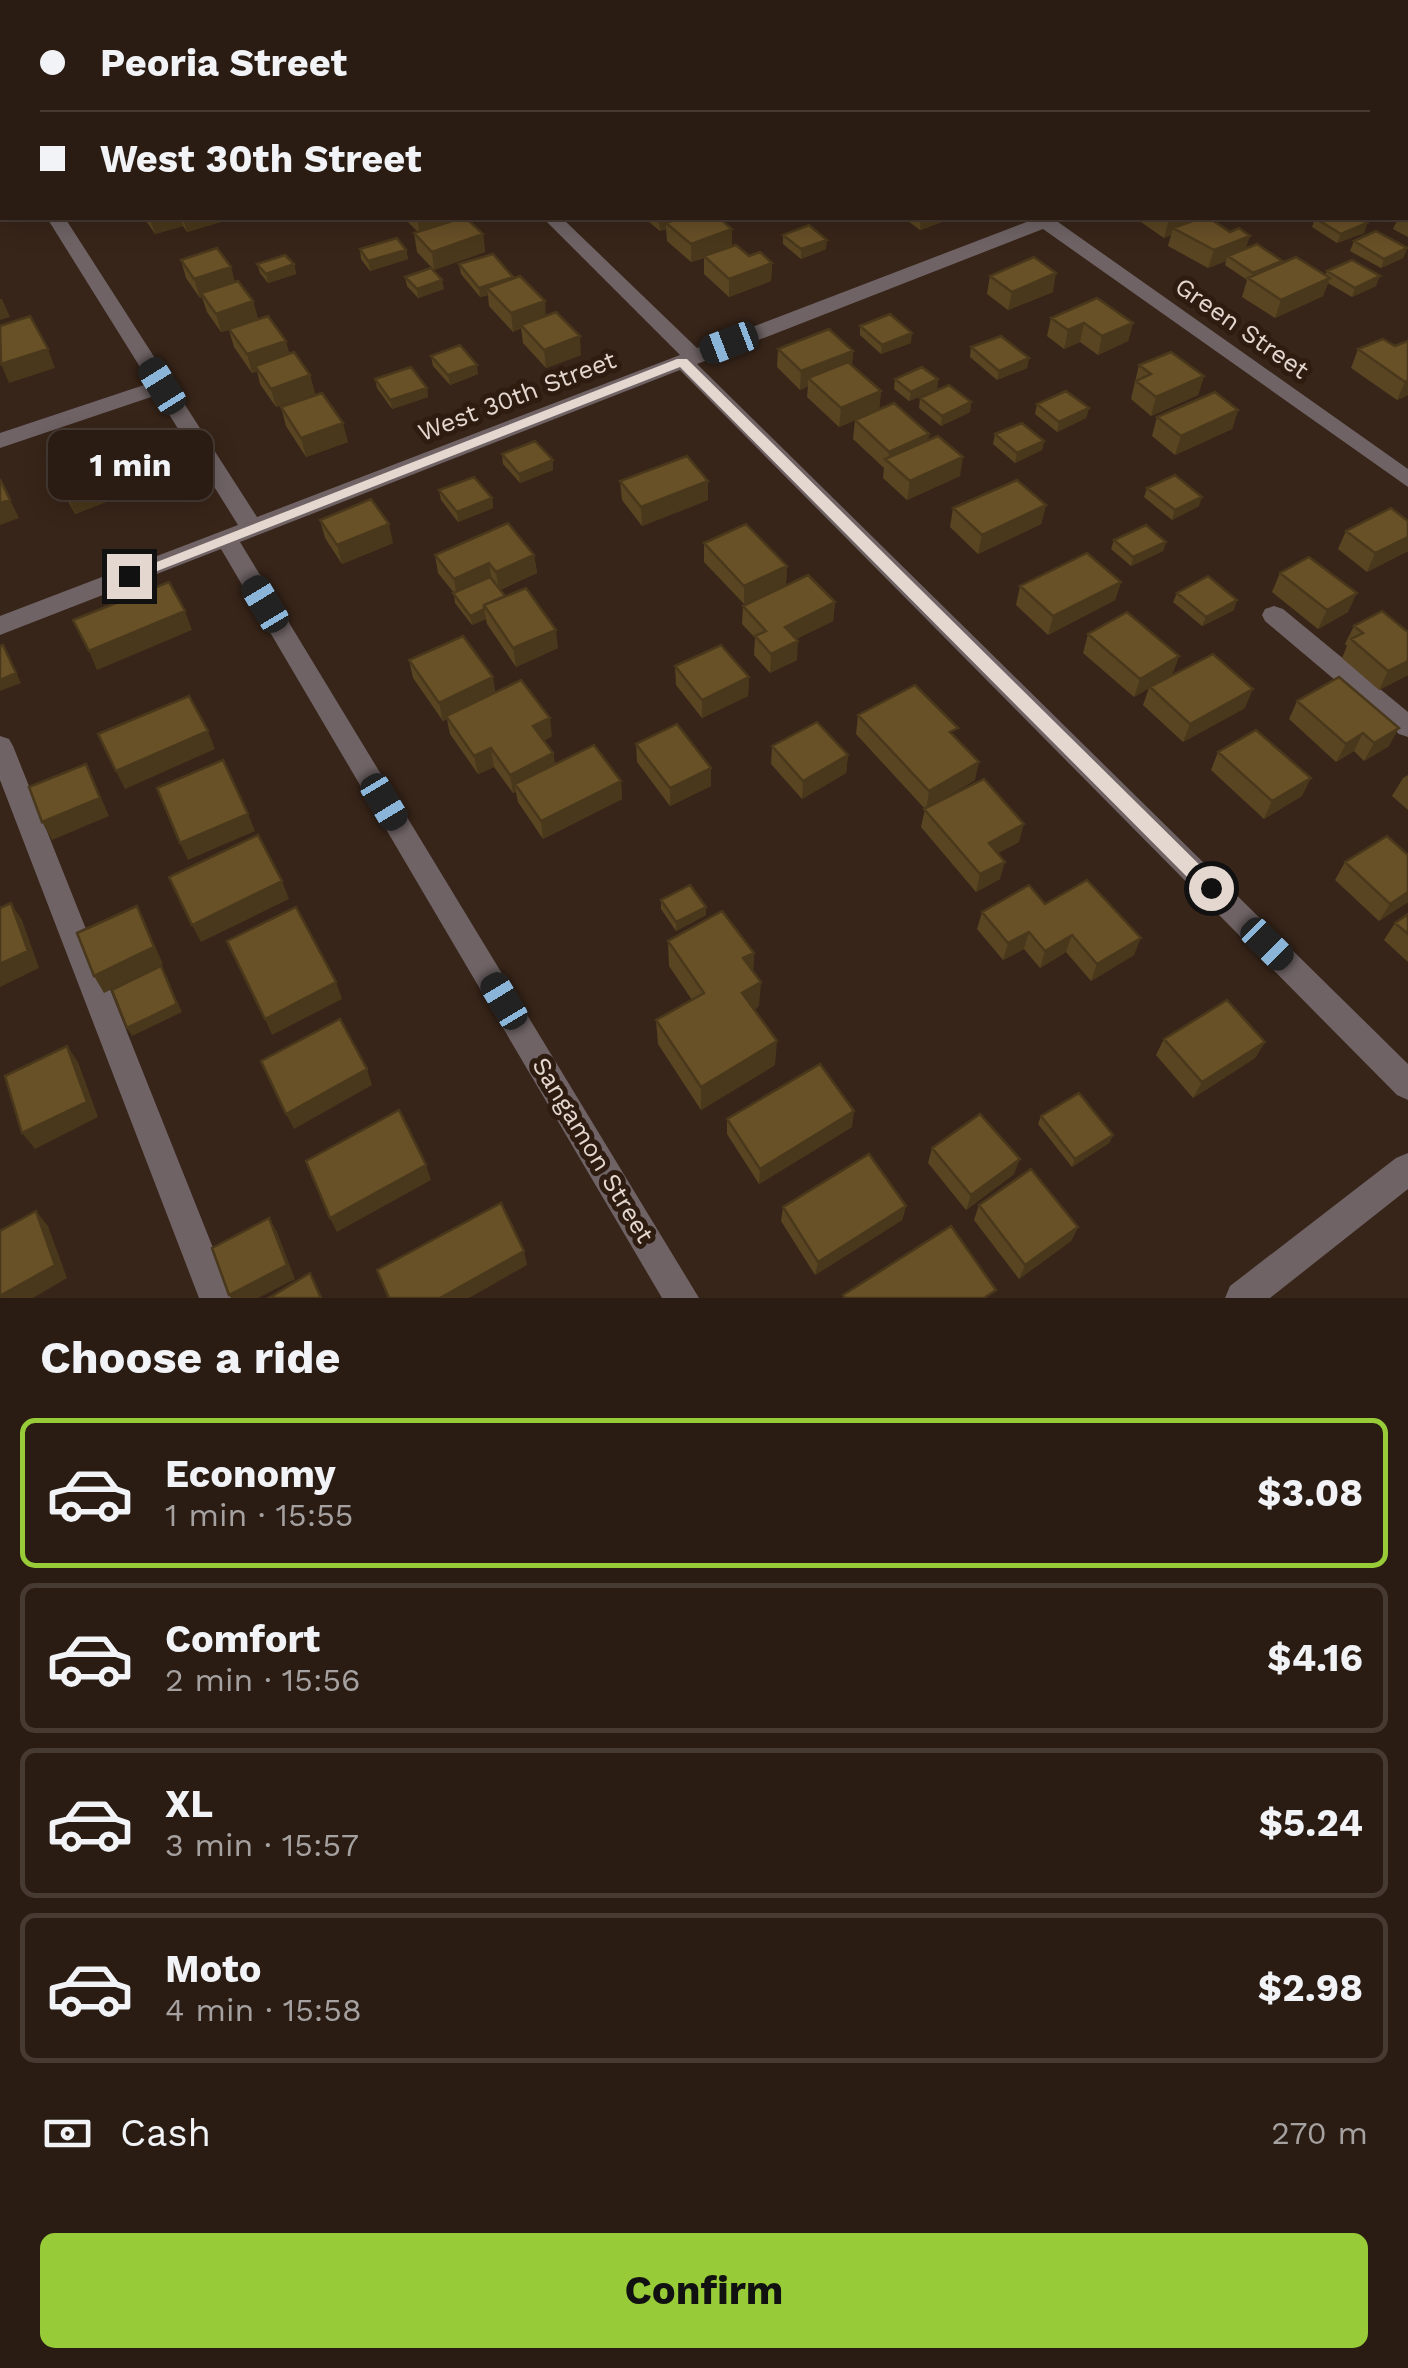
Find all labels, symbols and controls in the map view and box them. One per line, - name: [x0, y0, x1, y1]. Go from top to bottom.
- text: Peoria Street: [100, 41, 347, 85]
- text: West 30th Street: [100, 137, 422, 181]
- street label: Green Street: [1170, 271, 1315, 385]
- car: [696, 318, 762, 368]
- street label: West 30th Street: [414, 345, 621, 447]
- car: [133, 353, 191, 419]
- callout: 1 min: [46, 431, 212, 501]
- text: 1 min: [89, 446, 172, 484]
- route end: [107, 554, 152, 599]
- car: [237, 571, 293, 637]
- car: [356, 769, 412, 835]
- route start: [1189, 866, 1234, 911]
- car: [1235, 912, 1299, 976]
- car: [476, 968, 532, 1034]
- street label: Sangamon Street: [526, 1052, 660, 1248]
- text: Choose a ride: [40, 1331, 340, 1384]
- icon: car: [45, 1448, 135, 1538]
- text: Economy: [165, 1452, 336, 1496]
- text: $3.08: [1257, 1471, 1363, 1515]
- text: 1 min · 15:55: [165, 1496, 353, 1534]
- icon: car: [45, 1613, 135, 1703]
- text: Comfort: [165, 1617, 320, 1661]
- text: $4.16: [1267, 1636, 1363, 1680]
- text: 2 min · 15:56: [165, 1661, 360, 1699]
- icon: car: [45, 1778, 135, 1868]
- text: XL: [165, 1782, 213, 1826]
- text: $5.24: [1259, 1801, 1363, 1845]
- text: 3 min · 15:57: [165, 1826, 359, 1864]
- icon: car: [45, 1943, 135, 2033]
- text: Moto: [165, 1947, 261, 1991]
- text: $2.98: [1258, 1966, 1363, 2010]
- text: 4 min · 15:58: [165, 1991, 362, 2029]
- icon: cash: [40, 2106, 95, 2161]
- text: Cash: [120, 2111, 211, 2155]
- text: 270 m: [1271, 2114, 1368, 2152]
- button: Confirm: [40, 2233, 1368, 2348]

